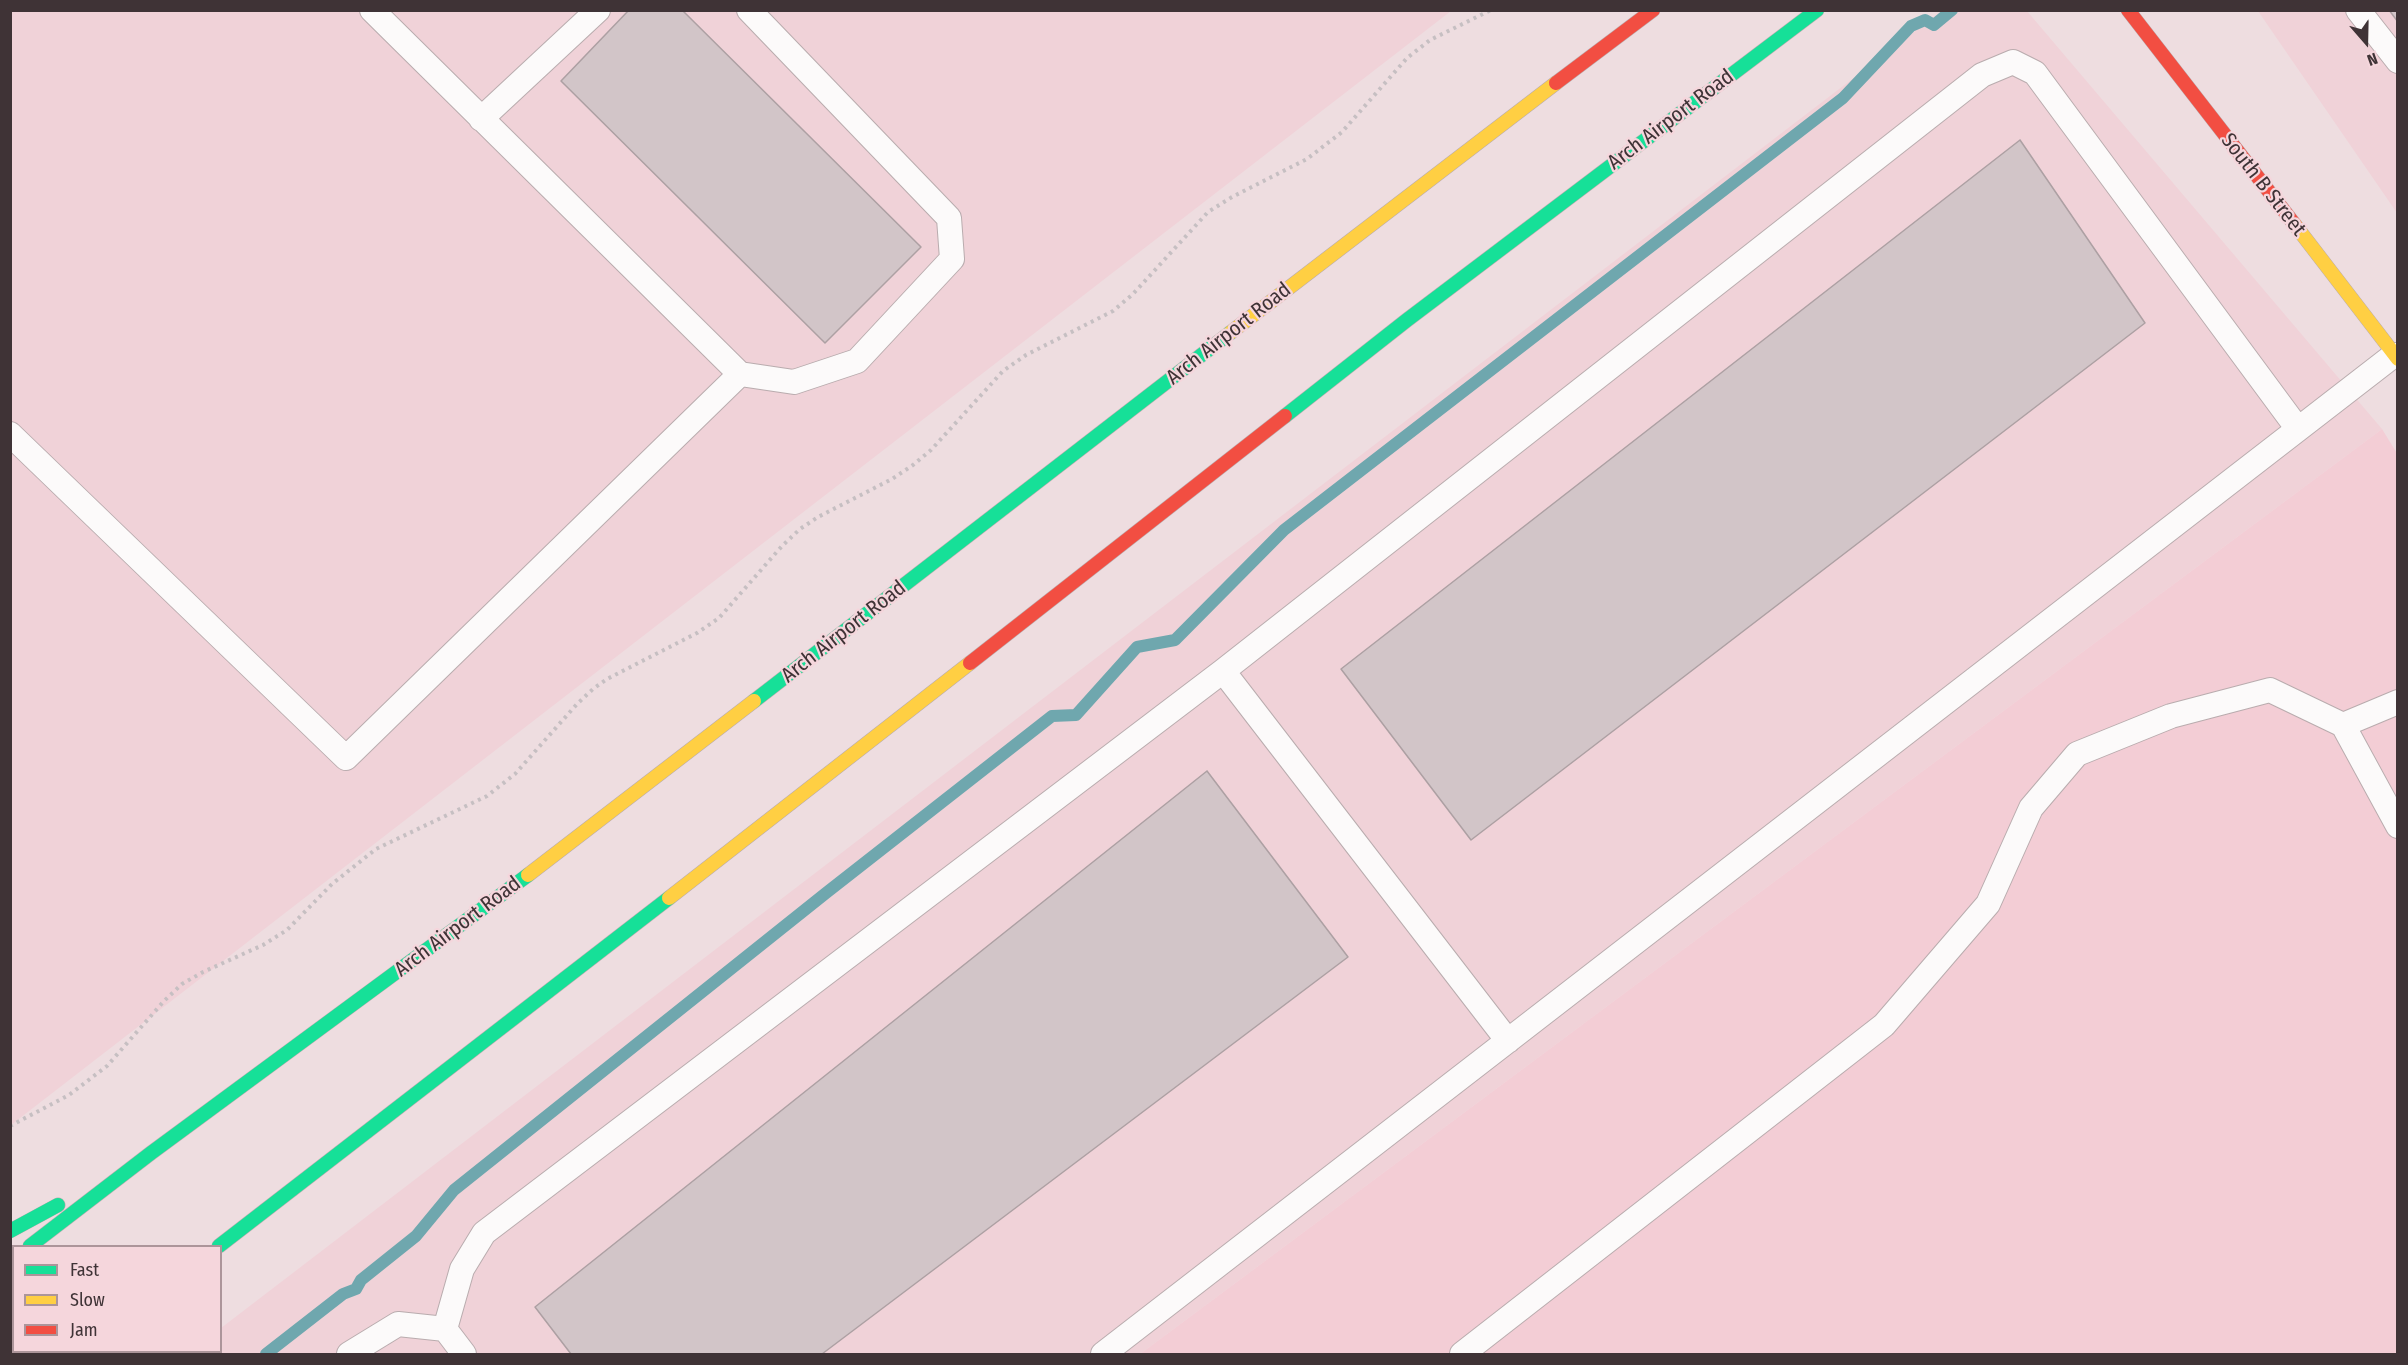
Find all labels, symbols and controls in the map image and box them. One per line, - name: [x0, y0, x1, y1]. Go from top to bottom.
- north arrow: [2336, 12, 2396, 72]
- text: N: [2365, 49, 2380, 70]
- street label: Arch Airport Road: [1603, 64, 1739, 176]
- street label: South B Street: [2215, 129, 2311, 241]
- street label: Arch Airport Road: [1162, 277, 1296, 391]
- street label: Arch Airport Road: [777, 575, 911, 689]
- street label: Arch Airport Road: [390, 871, 526, 983]
- legend: [12, 1245, 222, 1353]
- text: Fast: [70, 1259, 99, 1281]
- text: Slow: [70, 1289, 105, 1311]
- text: Jam: [70, 1319, 98, 1341]

